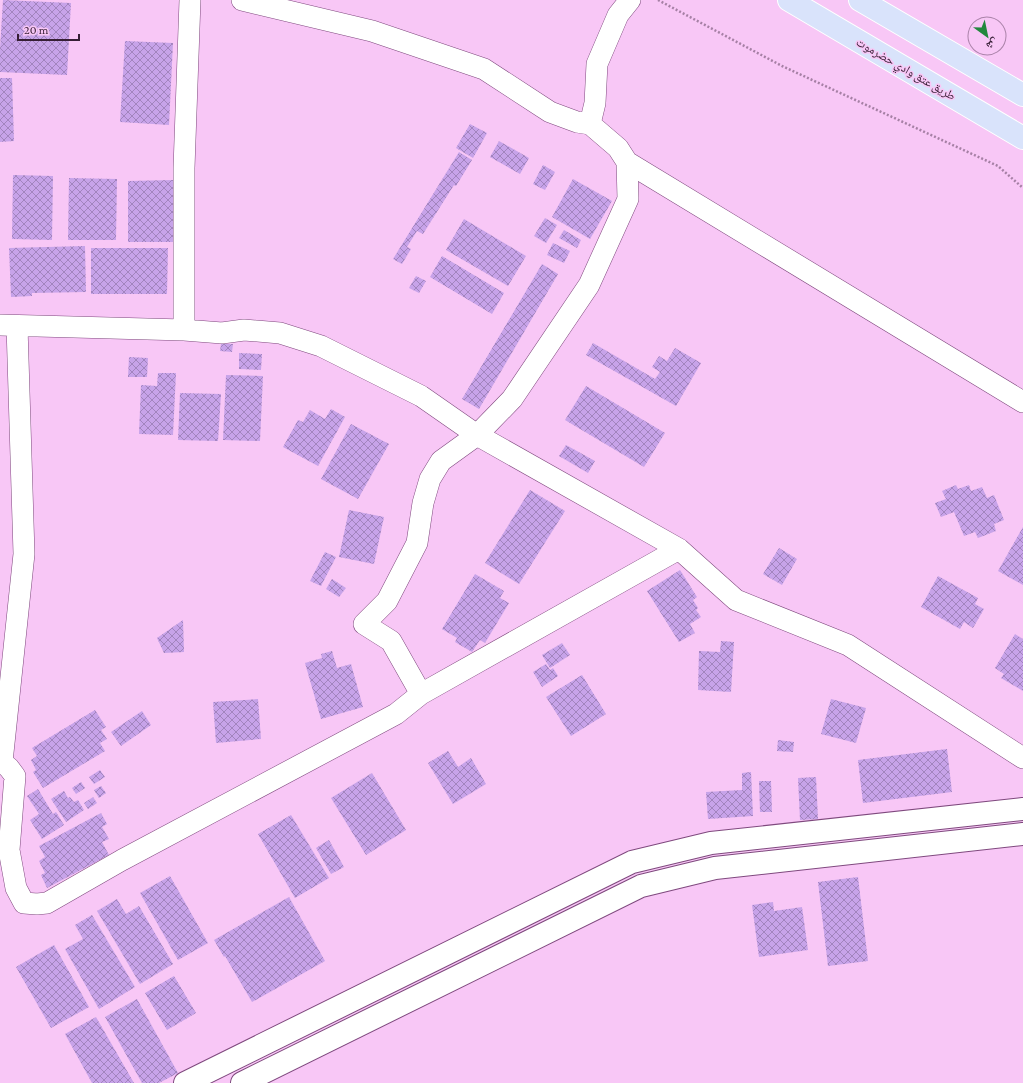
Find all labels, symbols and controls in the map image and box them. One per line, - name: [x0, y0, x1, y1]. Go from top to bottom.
- scale bar: [18, 16, 79, 42]
- north arrow: [967, 16, 1007, 56]
- text: 20 m: [24, 23, 49, 37]
- text: ش: [983, 34, 1001, 53]
- street label: طريق عتق وادي حضرموت: [852, 35, 958, 106]

